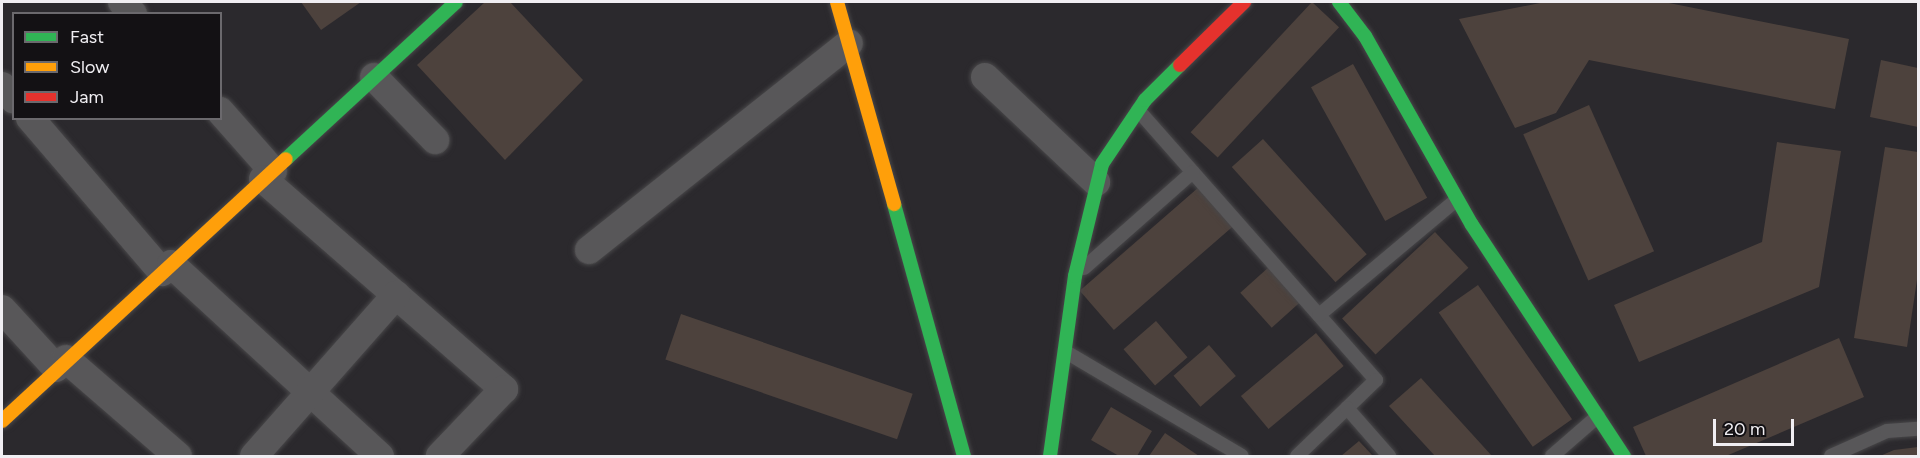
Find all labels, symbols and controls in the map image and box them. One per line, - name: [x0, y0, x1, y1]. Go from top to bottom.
- legend: [12, 12, 222, 120]
- text: Fast: [70, 26, 104, 48]
- text: Slow: [70, 56, 109, 78]
- text: Jam: [70, 86, 104, 108]
- scale bar: [1716, 407, 1797, 445]
- text: 20 m: [1724, 418, 1765, 440]

